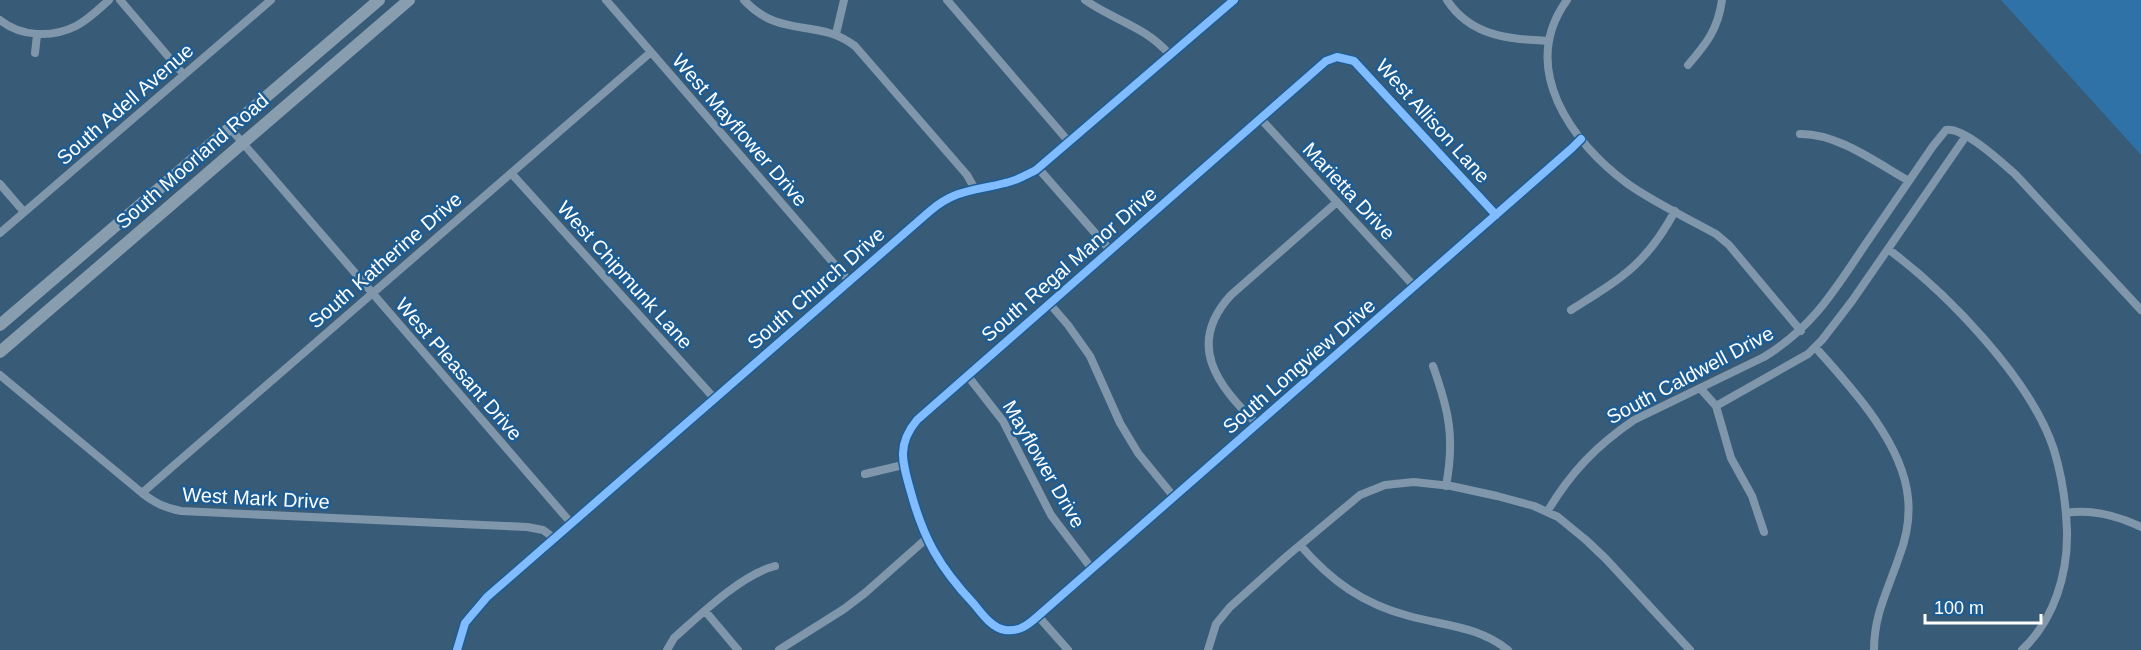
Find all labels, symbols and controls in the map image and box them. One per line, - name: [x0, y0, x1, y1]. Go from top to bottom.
- street label: South Adell Avenue: [52, 39, 198, 169]
- street label: West Mayflower Drive: [668, 50, 812, 210]
- street label: West Allison Lane: [1372, 55, 1494, 187]
- street label: South Moorland Road: [111, 89, 273, 233]
- street label: Marietta Drive: [1299, 138, 1399, 244]
- street label: South Regal Manor Drive: [977, 182, 1161, 346]
- street label: South Katherine Drive: [304, 188, 466, 332]
- street label: West Chipmunk Lane: [553, 197, 697, 353]
- street label: South Church Drive: [743, 222, 889, 354]
- street label: West Pleasant Drive: [391, 294, 527, 444]
- street label: South Longview Drive: [1218, 294, 1380, 438]
- street label: South Caldwell Drive: [1603, 322, 1777, 428]
- street label: Mayflower Drive: [999, 396, 1089, 532]
- street label: West Mark Drive: [182, 483, 330, 513]
- scale bar: [1925, 587, 2040, 625]
- text: 100 m: [1934, 598, 1984, 618]

